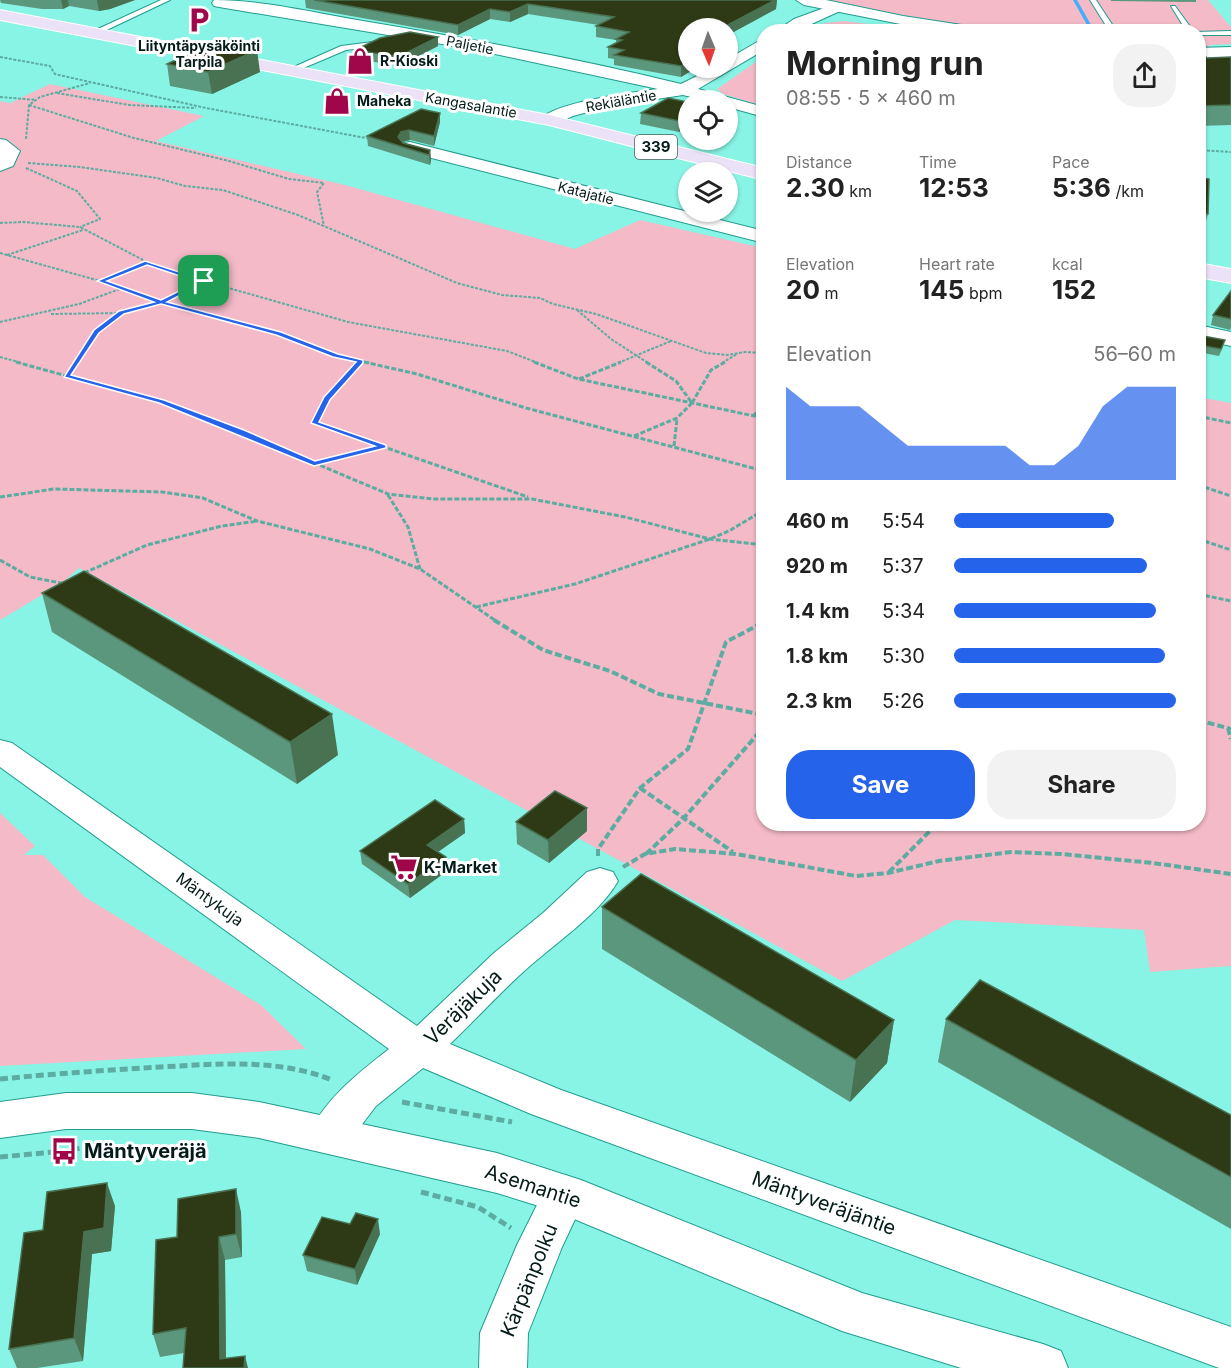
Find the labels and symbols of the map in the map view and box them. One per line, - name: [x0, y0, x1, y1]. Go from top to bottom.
- parking icon: Liityntäpysäköinti Tarpila: [184, 5, 214, 35]
- north arrow: [678, 18, 738, 78]
- street label: Paljetie: [445, 32, 495, 57]
- place label: Liityntäpysäköinti Tarpila: [138, 37, 260, 70]
- shop icon: R-Kioski: [345, 46, 375, 76]
- place label: R-Kioski: [380, 52, 438, 69]
- shop icon: Maheka: [322, 86, 352, 116]
- street label: Rekiäläntie: [584, 86, 658, 115]
- street label: Kangasalantie: [424, 88, 518, 121]
- place label: Maheka: [357, 92, 411, 109]
- road number: 339: [635, 135, 677, 159]
- street label: Katajatie: [556, 177, 616, 208]
- pin: [178, 255, 229, 306]
- supermarket icon: K-Market: [389, 852, 419, 882]
- place label: K-Market: [424, 857, 497, 877]
- street label: Mäntykuja: [172, 868, 248, 930]
- street label: Veräjäkuja: [419, 964, 507, 1050]
- bus stop icon: Mäntyveräjä: [49, 1136, 79, 1166]
- place label: Mäntyveräjä: [84, 1139, 207, 1163]
- street label: Asemantie: [482, 1159, 584, 1213]
- street label: Mäntyveräjäntie: [749, 1166, 899, 1240]
- street label: Kärpänpolku: [495, 1220, 563, 1340]

